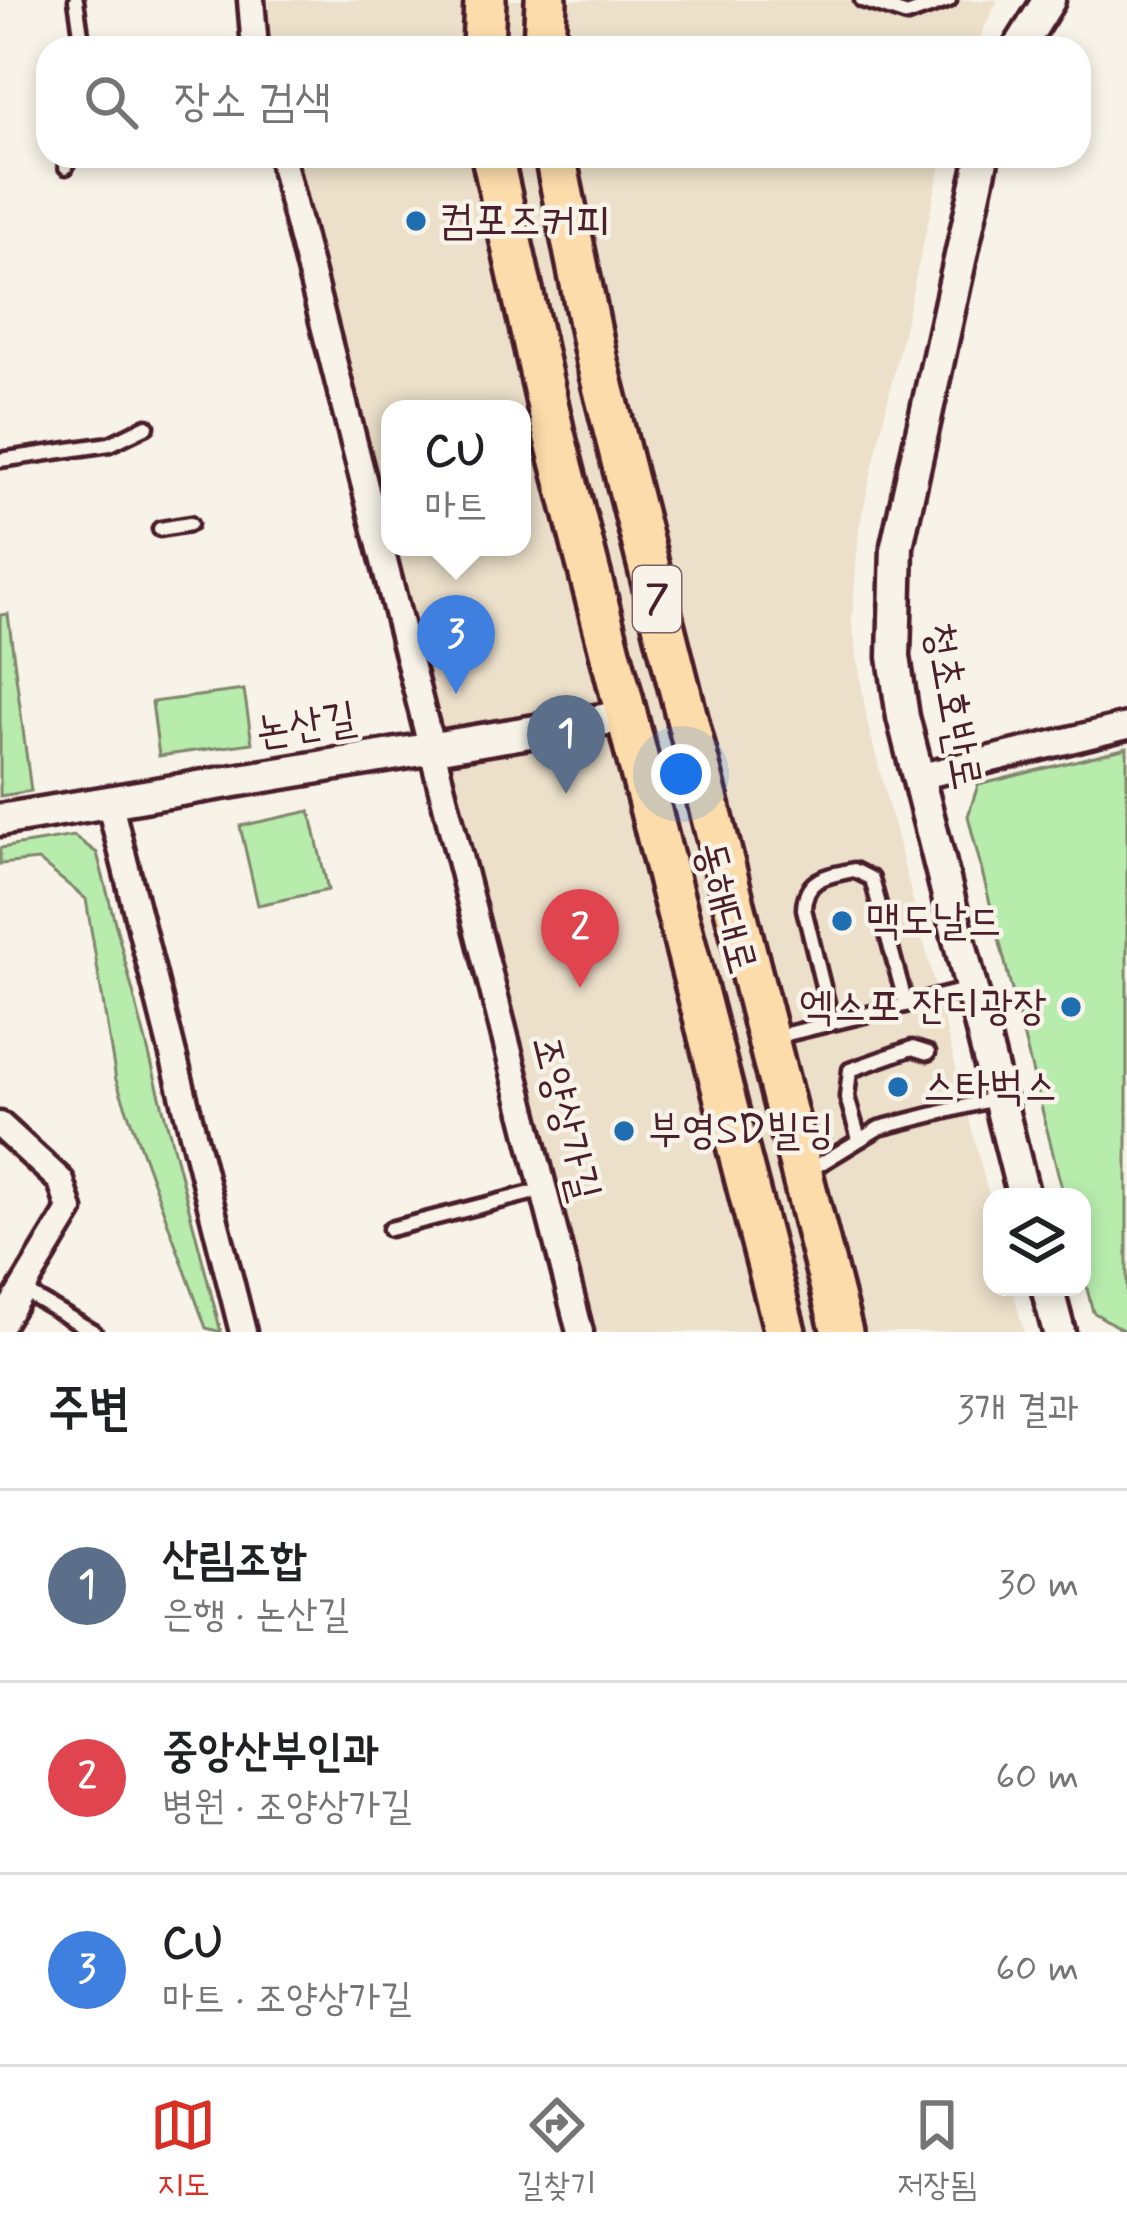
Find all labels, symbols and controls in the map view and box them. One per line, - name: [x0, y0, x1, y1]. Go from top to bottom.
- search box: [36, 36, 1091, 168]
- icon: search: [78, 69, 144, 135]
- text: 장소 검색: [174, 73, 331, 132]
- place label: 컴포즈커피: [440, 194, 609, 249]
- marker: 컴포즈커피: [403, 208, 429, 234]
- popup: [381, 400, 531, 556]
- text: CU: [425, 423, 486, 482]
- text: 마트: [425, 482, 487, 533]
- road number: 7: [633, 566, 681, 632]
- pin: 3: [417, 595, 495, 694]
- street label: 청초호반로: [910, 618, 994, 794]
- street label: 논산길: [252, 691, 360, 761]
- pin: 1: [527, 695, 605, 794]
- your location: [651, 744, 711, 804]
- street label: 동해대로: [681, 836, 769, 980]
- pin: 2: [541, 889, 619, 988]
- place label: 맥도날드: [866, 894, 1001, 949]
- marker: 맥도날드: [829, 908, 855, 934]
- place label: 엑스포 잔디광장: [799, 980, 1047, 1035]
- marker: 엑스포 잔디광장: [1058, 994, 1084, 1020]
- street label: 조양상가길: [518, 1029, 612, 1207]
- place label: 스타벅스: [922, 1060, 1057, 1115]
- marker: 스타벅스: [885, 1074, 911, 1100]
- place label: 부영SD빌딩: [648, 1104, 834, 1159]
- marker: 부영SD빌딩: [611, 1118, 637, 1144]
- map controls: [983, 1188, 1091, 1296]
- button: layers: [983, 1188, 1091, 1296]
- text: 주변: [48, 1377, 130, 1443]
- text: 3개 결과: [957, 1385, 1079, 1436]
- text: 산림조합: [162, 1531, 307, 1590]
- text: 1: [78, 1560, 96, 1611]
- text: 30 m: [997, 1560, 1079, 1611]
- text: 은행 · 논산길: [162, 1590, 349, 1641]
- text: 중앙산부인과: [162, 1723, 379, 1782]
- text: 2: [77, 1752, 97, 1803]
- text: 60 m: [995, 1752, 1079, 1803]
- text: 병원 · 조양상가길: [162, 1782, 412, 1833]
- text: CU: [162, 1915, 223, 1974]
- text: 3: [78, 1944, 96, 1995]
- text: 60 m: [995, 1944, 1079, 1995]
- text: 마트 · 조양상가길: [162, 1974, 412, 2025]
- tab: 지도: [150, 2092, 216, 2208]
- tab: 길찾기: [517, 2092, 596, 2208]
- tab: 저장됨: [897, 2092, 977, 2208]

